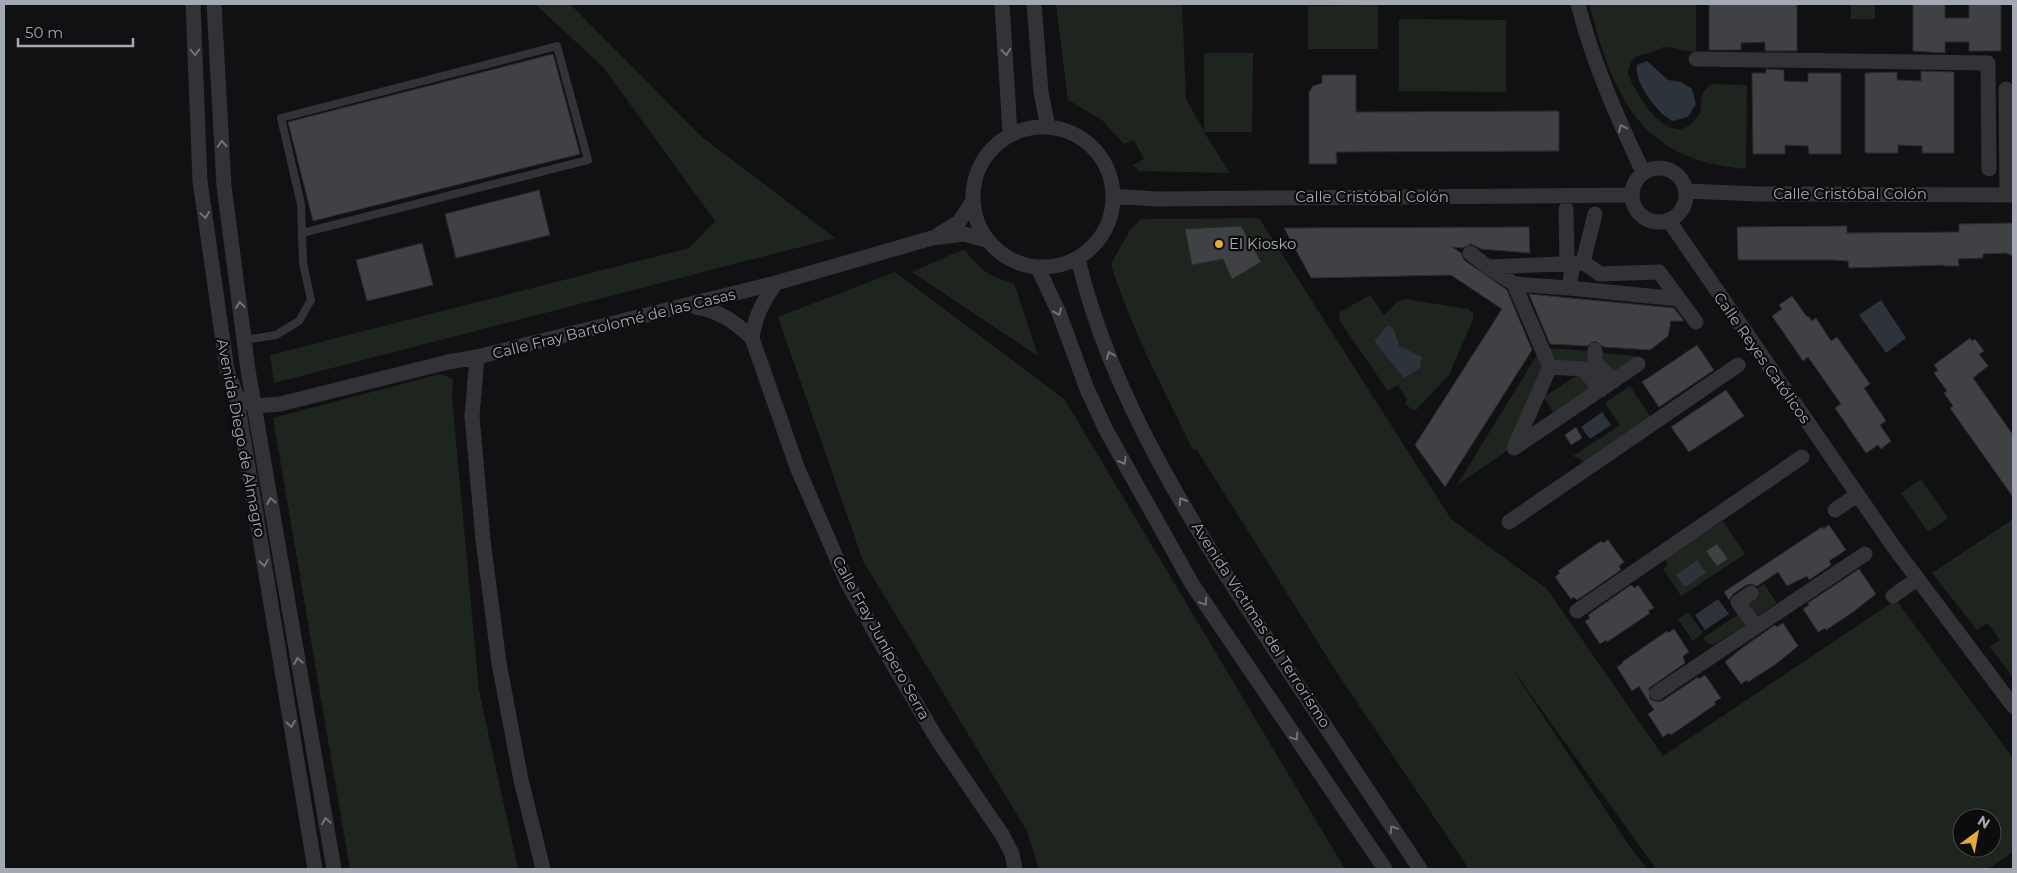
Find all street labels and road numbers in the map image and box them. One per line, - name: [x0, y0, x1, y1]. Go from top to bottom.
- street label: Calle Cristóbal Colón: [1773, 184, 1927, 203]
- street label: Calle Cristóbal Colón: [1295, 187, 1449, 206]
- street label: Calle Fray Bartolomé de las Casas: [490, 284, 737, 363]
- street label: Calle Reyes Católicos: [1710, 288, 1815, 427]
- street label: Avenida Diego de Almagro: [213, 337, 270, 539]
- street label: Avenida Víctimas del Terrorismo: [1188, 518, 1335, 731]
- street label: Calle Fray Junípero Serra: [828, 553, 934, 723]

